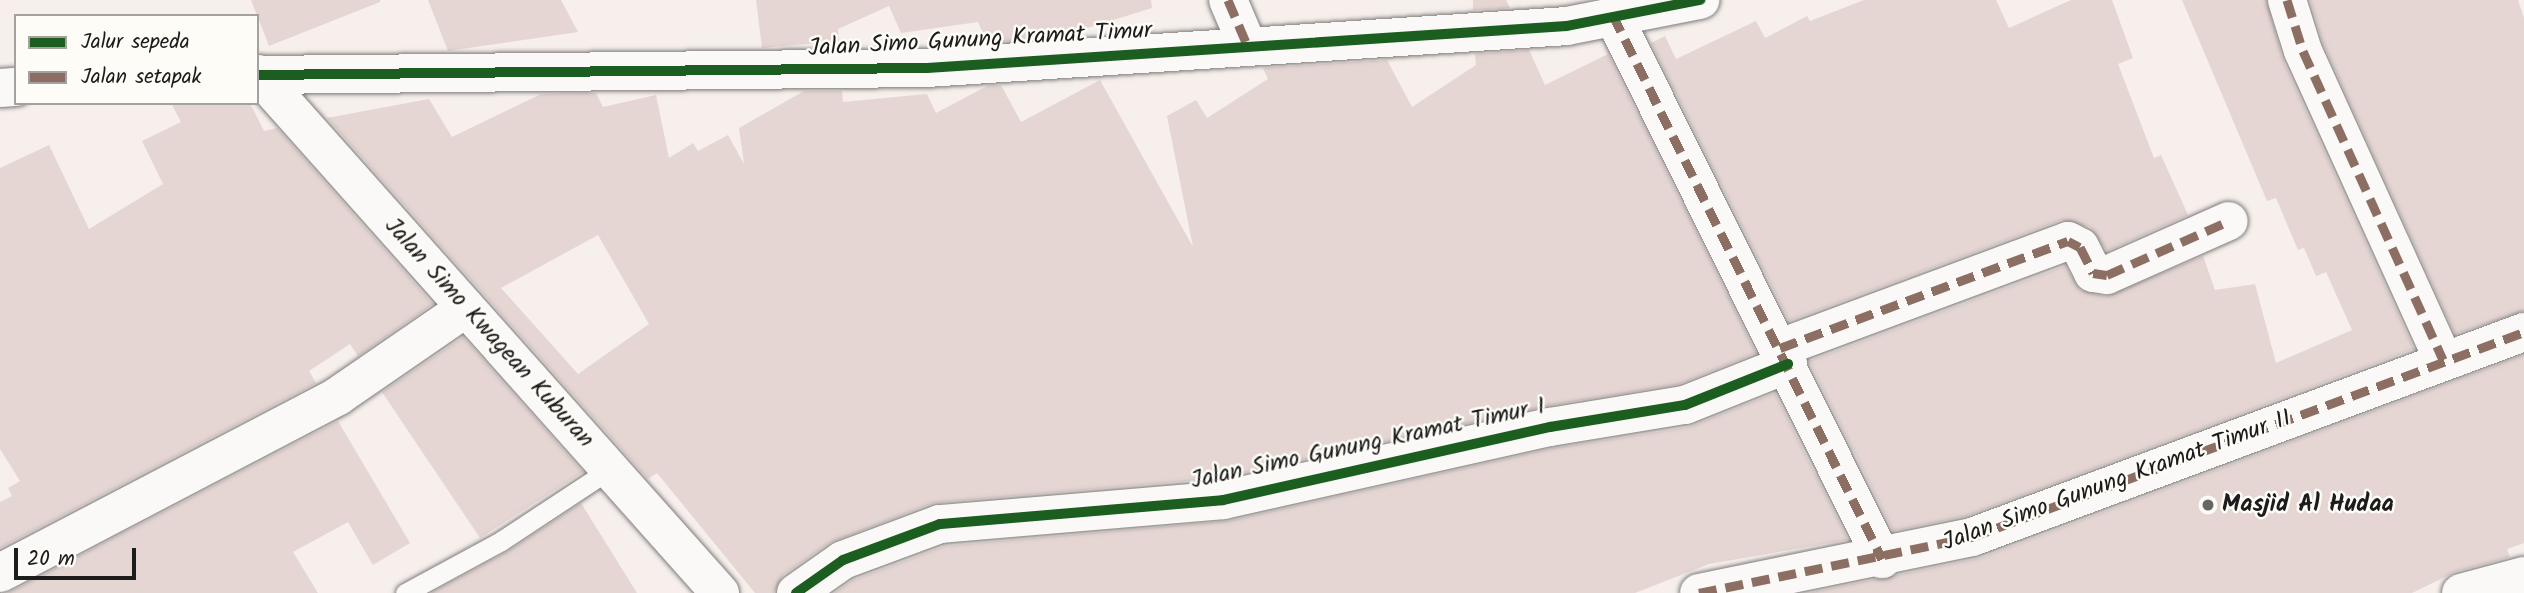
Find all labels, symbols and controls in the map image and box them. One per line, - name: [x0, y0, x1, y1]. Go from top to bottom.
- legend: [14, 14, 259, 105]
- street label: Jalan Simo Gunung Kramat Timur: [807, 17, 1153, 63]
- text: Jalur sepeda: [81, 26, 190, 59]
- text: Jalan setapak: [81, 61, 201, 94]
- street label: Jalan Simo Kwagean Kuburan: [378, 212, 600, 454]
- street label: Jalan Simo Gunung Kramat Timur I: [1188, 392, 1548, 496]
- street label: Jalan Simo Gunung Kramat Timur II: [1939, 404, 2295, 558]
- place label: Masjid Al Hudaa: [2222, 491, 2394, 519]
- marker: Masjid Al Hudaa: [2200, 497, 2216, 513]
- scale bar: [18, 534, 140, 578]
- text: 20 m: [27, 543, 75, 576]

